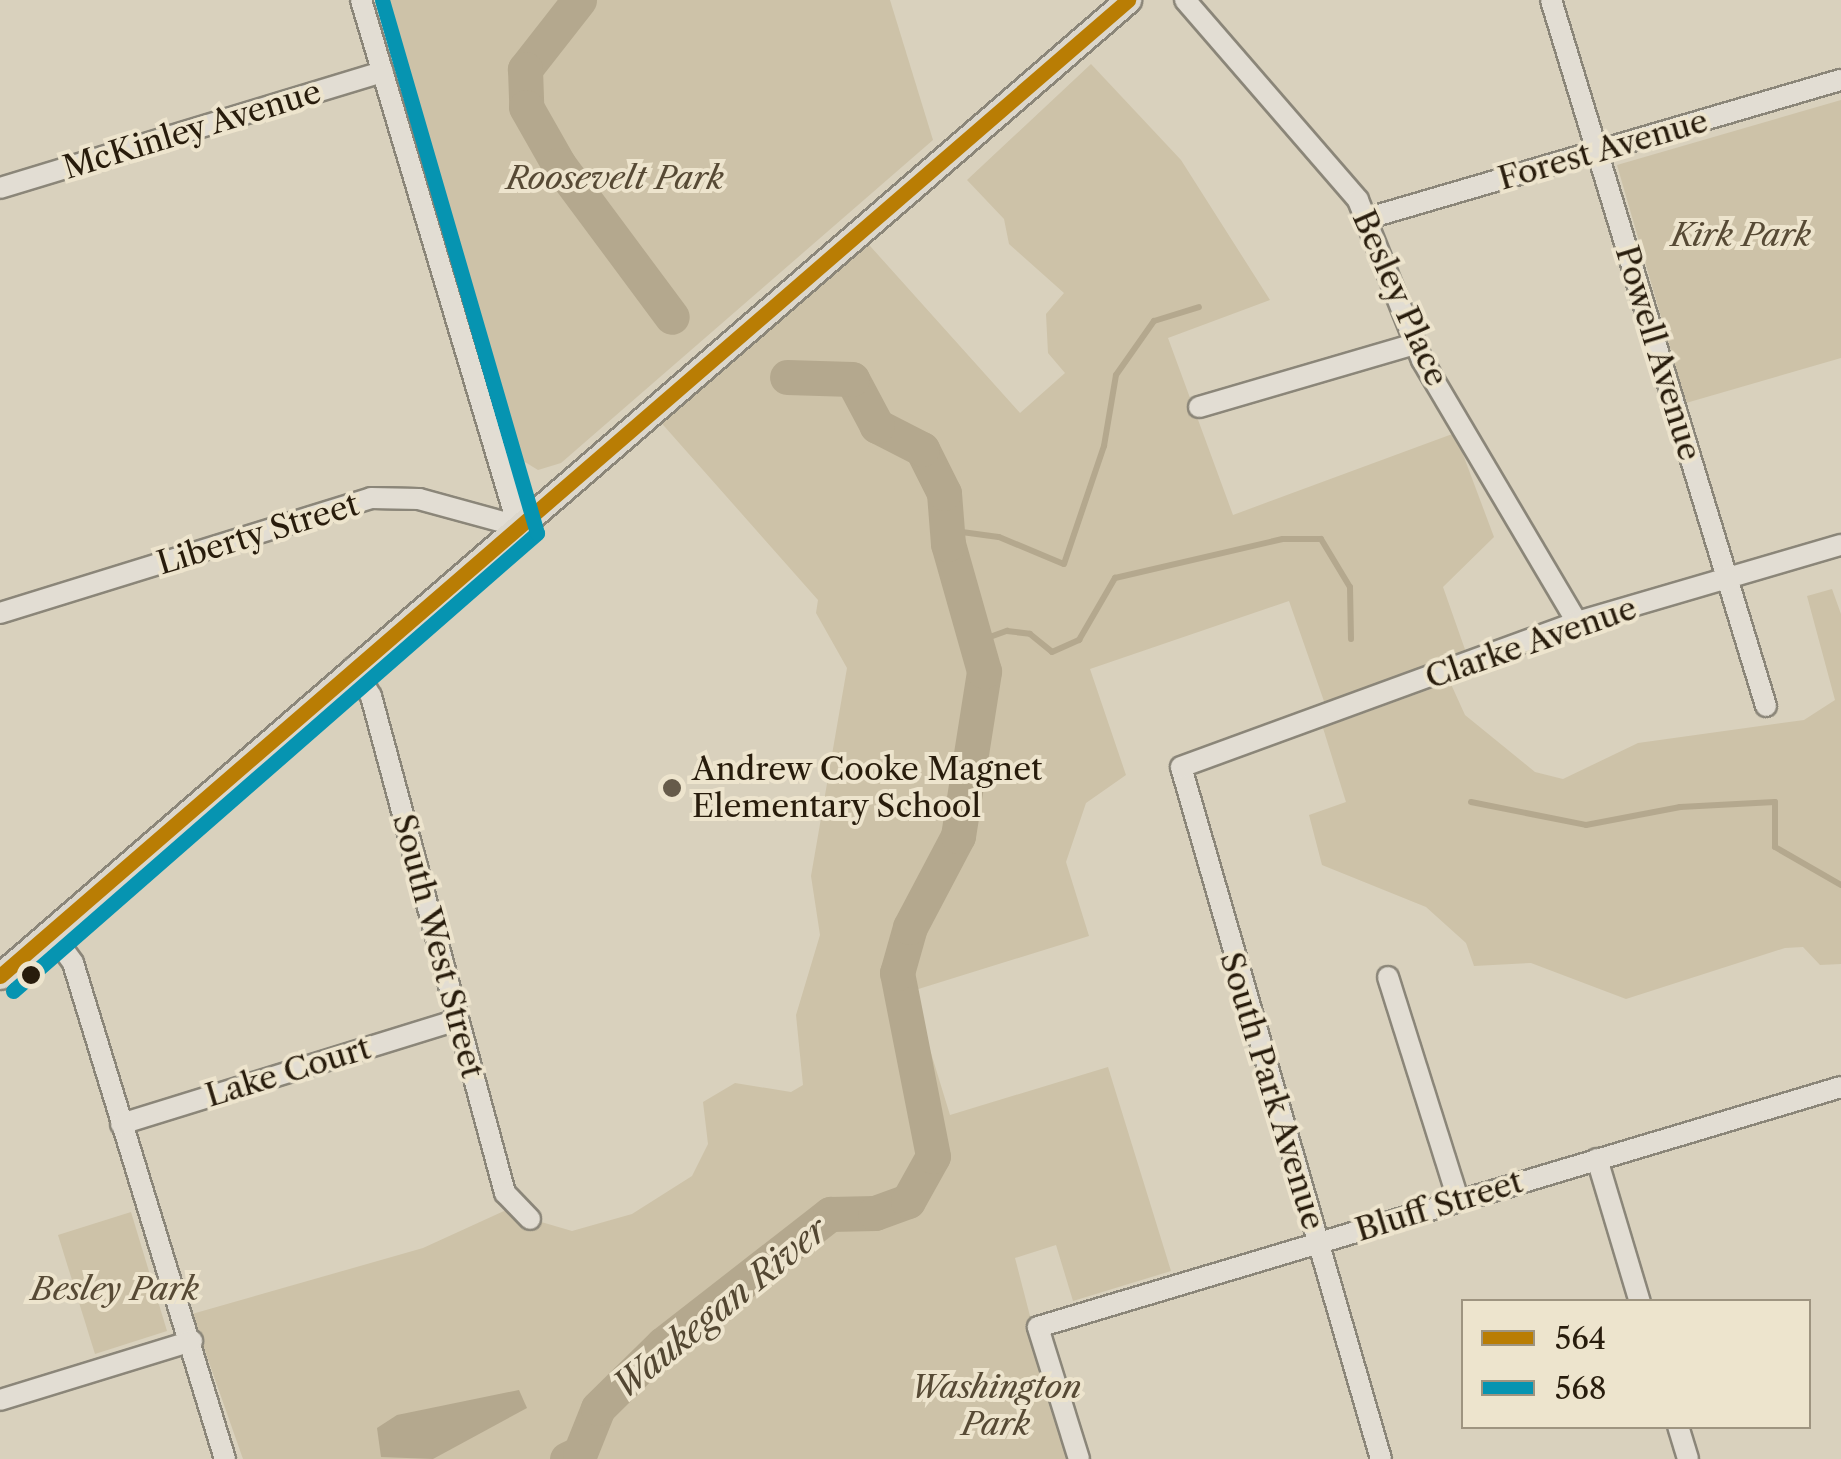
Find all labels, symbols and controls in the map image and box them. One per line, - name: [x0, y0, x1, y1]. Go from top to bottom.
- street label: McKinley Avenue: [57, 72, 327, 188]
- street label: Forest Avenue: [1493, 102, 1713, 198]
- park label: Roosevelt Park: [506, 159, 724, 197]
- street label: Besley Place: [1344, 204, 1456, 392]
- park label: Kirk Park: [1671, 216, 1811, 254]
- street label: Powell Avenue: [1607, 240, 1709, 466]
- street label: Liberty Street: [152, 485, 364, 583]
- street label: Clarke Avenue: [1420, 589, 1642, 697]
- place label: Andrew Cooke Magnet Elementary School: [692, 751, 1043, 826]
- marker: Andrew Cooke Magnet Elementary School: [661, 777, 683, 799]
- street label: South West Street: [384, 809, 492, 1083]
- street label: South Park Avenue: [1211, 947, 1333, 1235]
- unlabelled marker: [21, 965, 41, 985]
- street label: Lake Court: [201, 1029, 375, 1115]
- street label: Bluff Street: [1351, 1162, 1527, 1250]
- water label: Waukegan River: [604, 1209, 836, 1407]
- park label: Besley Park: [31, 1270, 199, 1308]
- legend: [1461, 1299, 1811, 1429]
- text: 564: [1555, 1320, 1606, 1357]
- park label: Washington Park: [911, 1369, 1081, 1444]
- text: 568: [1555, 1370, 1607, 1407]

